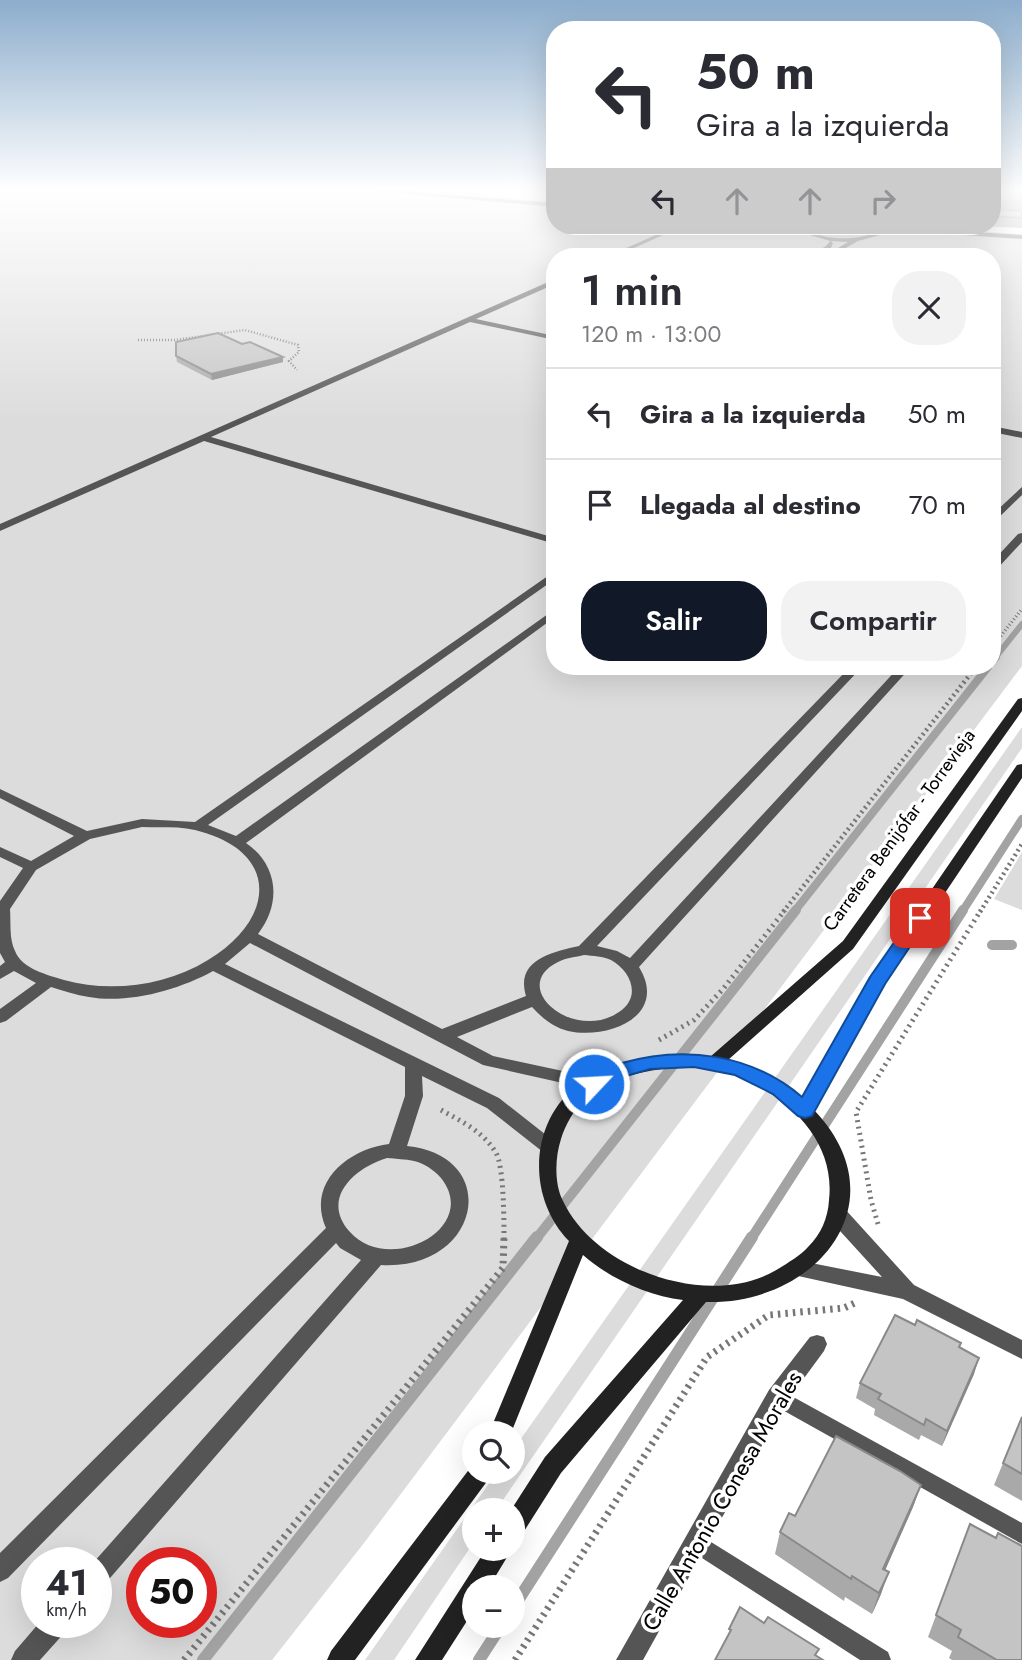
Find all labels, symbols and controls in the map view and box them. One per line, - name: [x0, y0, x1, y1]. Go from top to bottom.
- text: 50 m: [696, 37, 815, 107]
- icon: left: [581, 49, 672, 140]
- text: Gira a la izquierda: [696, 102, 949, 148]
- icon: left: [645, 182, 683, 220]
- icon: ahead: [718, 182, 756, 220]
- icon: ahead: [791, 182, 829, 220]
- icon: right: [864, 182, 902, 220]
- text: 1 min: [581, 260, 683, 321]
- button: close: [892, 271, 966, 345]
- text: 120 m · 13:00: [581, 317, 721, 351]
- icon: left: [581, 395, 619, 433]
- text: Gira a la izquierda: [640, 395, 866, 433]
- text: 50 m: [908, 395, 966, 433]
- icon: arrive: [581, 486, 619, 524]
- text: Llegada al destino: [640, 486, 861, 524]
- text: 70 m: [909, 486, 966, 524]
- button: Salir: [581, 581, 767, 661]
- button: Compartir: [781, 581, 966, 661]
- street label: Carretera Benijófar - Torrevieja: [816, 723, 982, 937]
- pin: [890, 888, 950, 948]
- icon: arrive: [901, 899, 939, 937]
- position arrow: [557, 1047, 631, 1121]
- street label: Calle Antonio Conesa Morales: [634, 1365, 810, 1637]
- map controls: [462, 1421, 525, 1638]
- button: search: [462, 1421, 525, 1484]
- button: +: [462, 1498, 525, 1561]
- speed limit sign: 50: [126, 1547, 217, 1638]
- text: 41: [45, 1558, 88, 1608]
- button: −: [462, 1575, 525, 1638]
- text: km/h: [46, 1597, 87, 1623]

